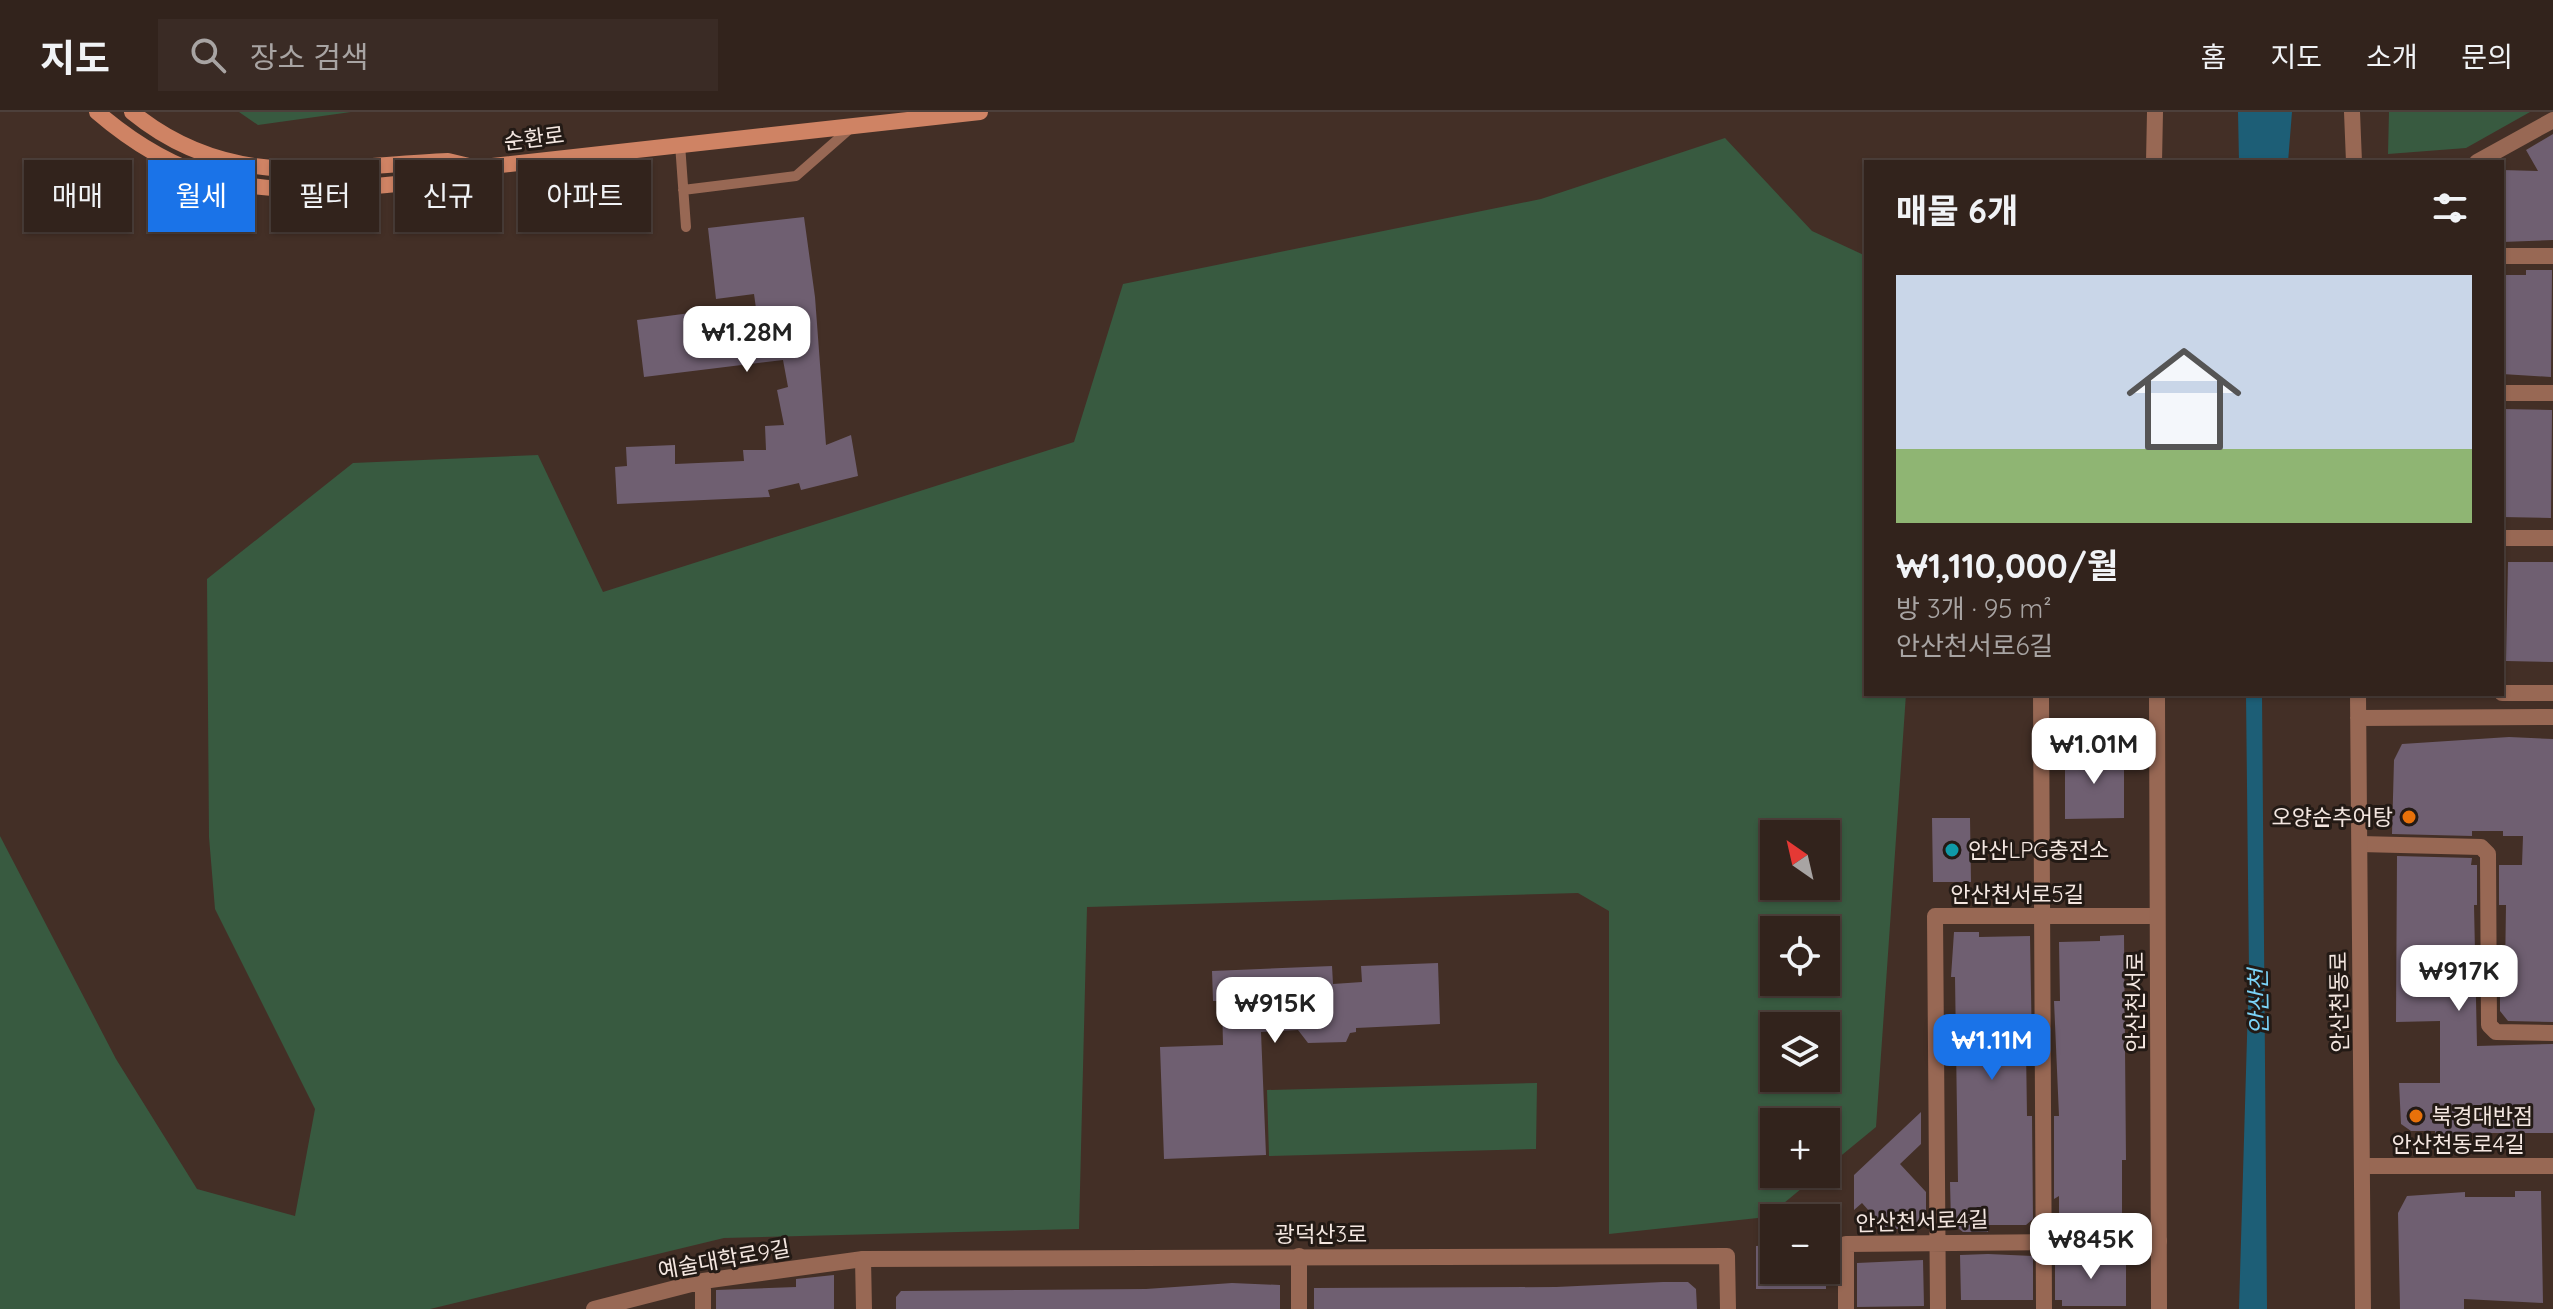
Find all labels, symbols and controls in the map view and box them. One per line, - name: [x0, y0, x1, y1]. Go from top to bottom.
- search box: [158, 19, 718, 91]
- icon: search: [186, 33, 230, 77]
- text: 지도: [40, 34, 110, 82]
- text: 장소 검색: [250, 38, 369, 76]
- text: 홈: [2201, 39, 2226, 74]
- text: 지도: [2270, 39, 2322, 74]
- text: 소개: [2366, 39, 2417, 74]
- text: 문의: [2461, 39, 2513, 74]
- street label: 순환로: [502, 120, 566, 156]
- chip: 매매: [24, 160, 132, 232]
- chip: 월세: [148, 160, 255, 232]
- chip: 필터: [271, 160, 379, 232]
- chip: 신규: [395, 160, 502, 232]
- chip: 아파트: [518, 160, 651, 232]
- icon: filters: [2428, 186, 2472, 230]
- text: 매물 6개: [1896, 189, 2018, 232]
- pin: ₩1.28M: [682, 306, 812, 374]
- text: ₩1.28M: [701, 315, 793, 348]
- icon: home: [2112, 327, 2256, 471]
- text: ₩1,110,000/월: [1896, 544, 2118, 587]
- text: 방 3개 · 95 m²: [1896, 592, 2052, 625]
- text: 안산천서로6길: [1896, 629, 2054, 662]
- pin: ₩1.01M: [2029, 718, 2159, 786]
- text: ₩1.01M: [2050, 727, 2138, 760]
- place label: 오양순추어탕: [2272, 803, 2393, 831]
- marker: 오양순추어탕: [2400, 808, 2418, 826]
- north arrow: [1760, 820, 1840, 900]
- map controls: [1760, 820, 1840, 1284]
- place label: 안산LPG충전소: [1968, 836, 2109, 864]
- marker: 안산LPG충전소: [1943, 841, 1961, 859]
- street label: 안산천서로5길: [1950, 880, 2084, 908]
- button: locate: [1760, 916, 1840, 996]
- pin: ₩917K: [2403, 945, 2515, 1013]
- street label: 안산천서로: [2121, 951, 2149, 1053]
- street label: 안산천동로: [2324, 951, 2354, 1053]
- text: ₩917K: [2419, 954, 2499, 987]
- water label: 안산천: [2242, 966, 2274, 1035]
- pin: ₩915K: [1219, 977, 1331, 1045]
- text: ₩915K: [1234, 986, 1316, 1019]
- button: layers: [1760, 1012, 1840, 1092]
- pin: ₩1.11M: [1927, 1014, 2057, 1082]
- text: ₩1.11M: [1951, 1023, 2033, 1056]
- place label: 북경대반점: [2432, 1102, 2533, 1130]
- marker: 북경대반점: [2407, 1107, 2425, 1125]
- button: +: [1760, 1108, 1840, 1188]
- street label: 안산천동로4길: [2391, 1130, 2525, 1158]
- button: −: [1760, 1204, 1840, 1284]
- street label: 안산천서로4길: [1855, 1205, 1989, 1237]
- pin: ₩845K: [2035, 1213, 2147, 1281]
- street label: 광덕산3로: [1275, 1220, 1367, 1248]
- text: ₩845K: [2048, 1222, 2134, 1255]
- street label: 예술대학로9길: [656, 1234, 792, 1284]

